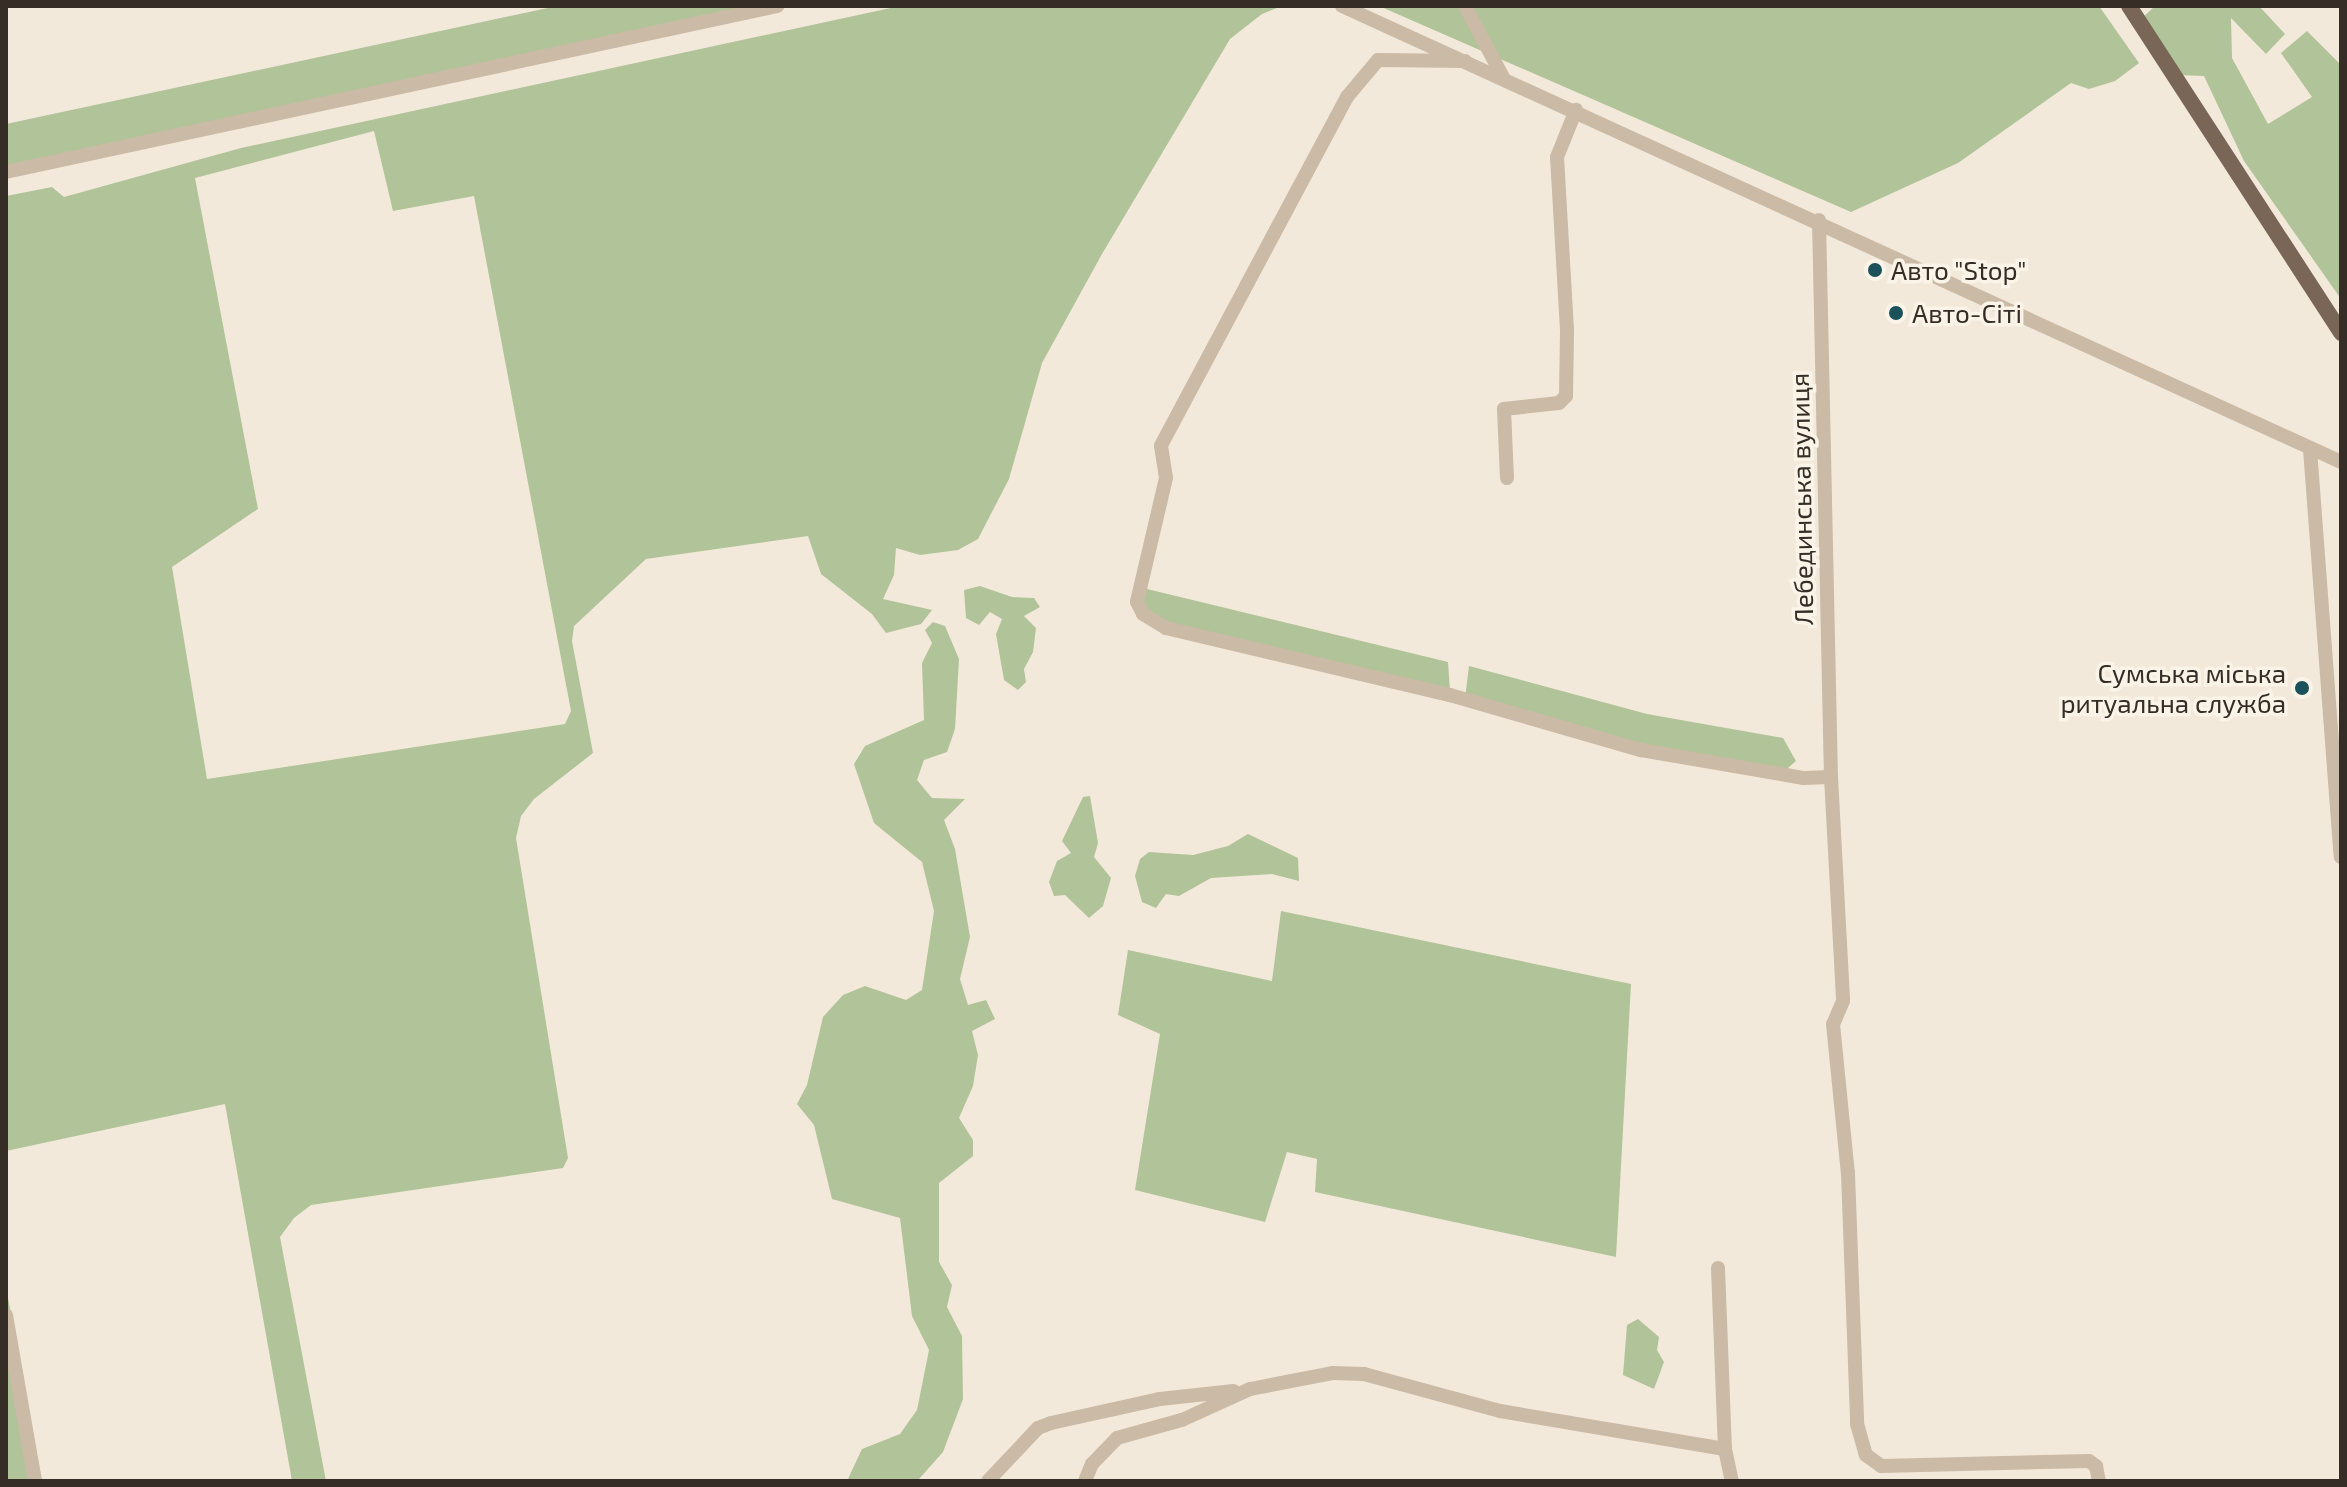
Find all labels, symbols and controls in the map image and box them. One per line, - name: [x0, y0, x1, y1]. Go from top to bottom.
- place label: Авто "Stop": [1891, 254, 2027, 286]
- marker: Авто "Stop": [1866, 261, 1884, 279]
- place label: Авто-Сіті: [1912, 297, 2022, 329]
- marker: Авто-Сіті: [1887, 304, 1905, 322]
- street label: Лебединська вулиця: [1783, 373, 1819, 625]
- place label: Сумська міська ритуальна служба: [2060, 657, 2286, 718]
- marker: Сумська міська ритуальна служба: [2293, 679, 2311, 697]

